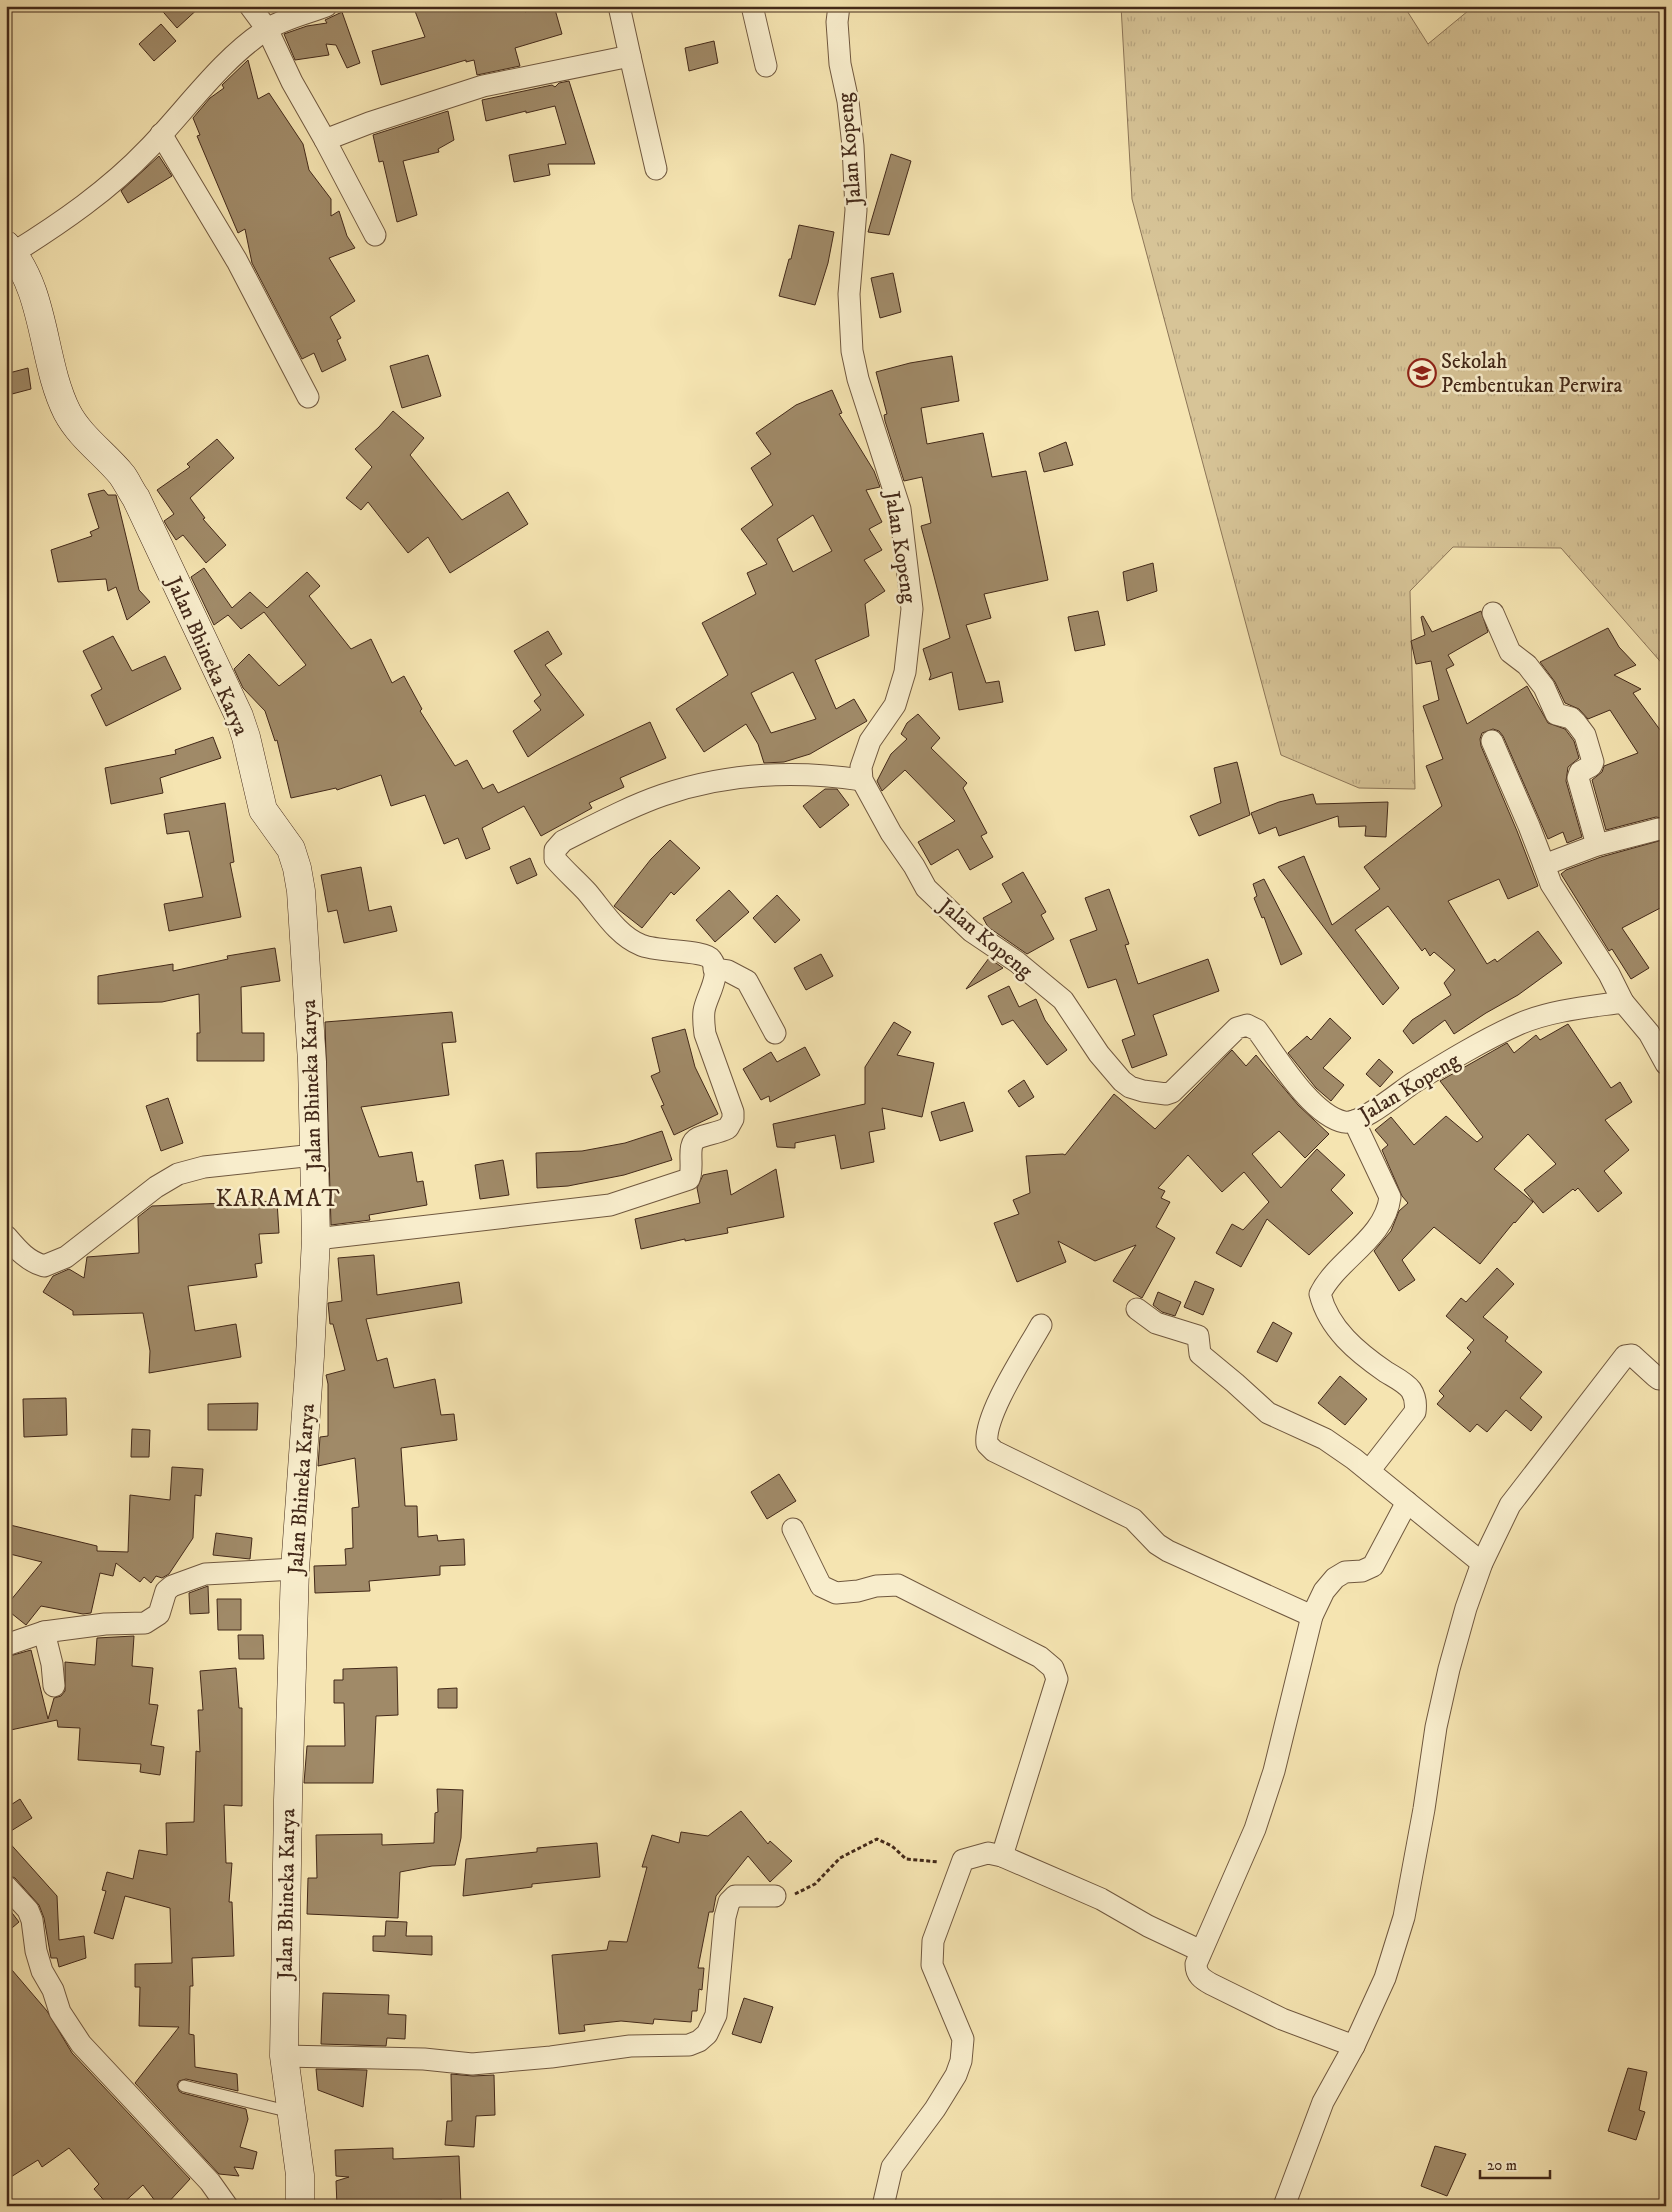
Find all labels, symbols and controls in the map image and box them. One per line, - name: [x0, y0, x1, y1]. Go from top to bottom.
- street label: Jalan Kopeng: [832, 91, 868, 208]
- place label: Sekolah Pembentukan Perwira: [1441, 349, 1623, 399]
- school or university icon: Sekolah Pembentukan Perwira: [1407, 358, 1437, 388]
- street label: Jalan Kopeng: [878, 487, 922, 606]
- street label: Jalan Bhineka Karya: [160, 571, 254, 740]
- street label: Jalan Kopeng: [932, 892, 1038, 985]
- street label: Jalan Bhineka Karya: [296, 999, 328, 1173]
- street label: Jalan Kopeng: [1353, 1047, 1465, 1129]
- district label: KARAMAT: [215, 1184, 341, 1214]
- street label: Jalan Bhineka Karya: [283, 1403, 321, 1577]
- street label: Jalan Bhineka Karya: [272, 1808, 301, 1982]
- scale bar: [1480, 2147, 1550, 2179]
- text: 20 m: [1487, 2156, 1517, 2175]

